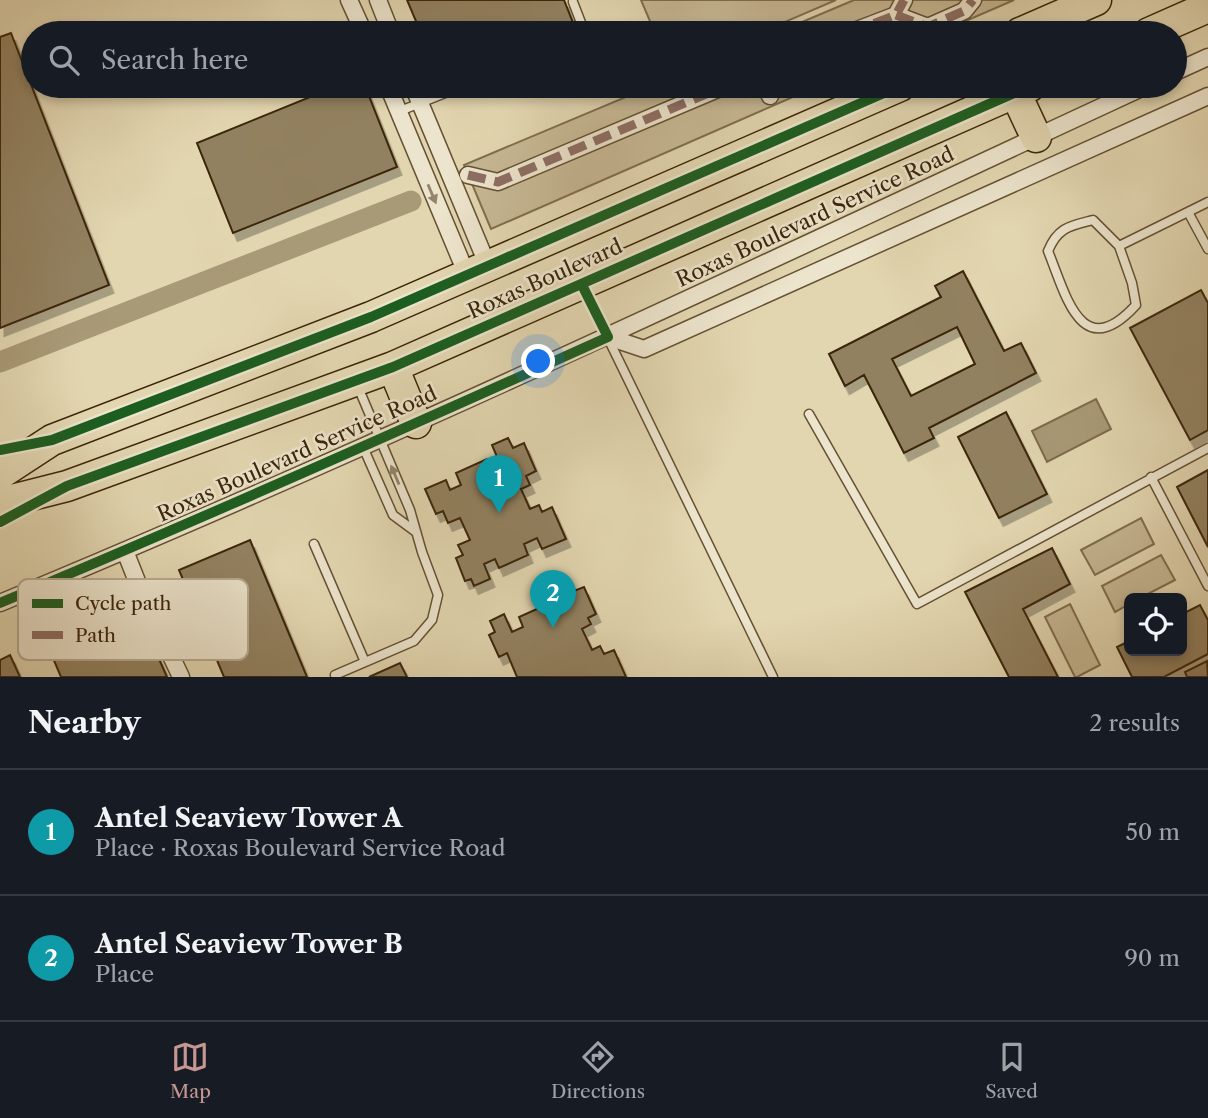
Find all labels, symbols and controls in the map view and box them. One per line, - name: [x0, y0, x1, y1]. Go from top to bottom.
- search box: [21, 21, 1187, 98]
- icon: search: [45, 41, 83, 79]
- text: Search here: [101, 44, 248, 76]
- street label: Roxas Boulevard Service Road: [672, 141, 958, 292]
- one-way arrow: [426, 184, 438, 204]
- street label: Roxas Boulevard: [464, 233, 626, 324]
- your location: [521, 344, 555, 378]
- street label: Roxas Boulevard Service Road: [153, 380, 441, 527]
- pin: 1: [476, 455, 522, 513]
- one-way arrow: [389, 464, 400, 485]
- pin: 2: [530, 570, 576, 628]
- legend: [18, 579, 248, 660]
- text: Cycle path: [75, 592, 171, 615]
- map controls: [1124, 593, 1187, 656]
- button: locate: [1124, 593, 1187, 656]
- text: Path: [75, 624, 116, 647]
- text: Nearby: [28, 704, 141, 741]
- text: 2 results: [1089, 709, 1180, 737]
- text: Antel Seaview Tower A: [95, 802, 403, 834]
- text: 1: [46, 818, 56, 846]
- text: 50 m: [1125, 818, 1180, 846]
- text: Place · Roxas Boulevard Service Road: [95, 834, 505, 862]
- text: Antel Seaview Tower B: [95, 928, 403, 960]
- text: 2: [44, 944, 58, 972]
- text: 90 m: [1124, 944, 1180, 972]
- text: Place: [95, 960, 154, 988]
- tab: Map: [170, 1038, 211, 1103]
- tab: Directions: [551, 1038, 645, 1103]
- tab: Saved: [985, 1038, 1038, 1103]

